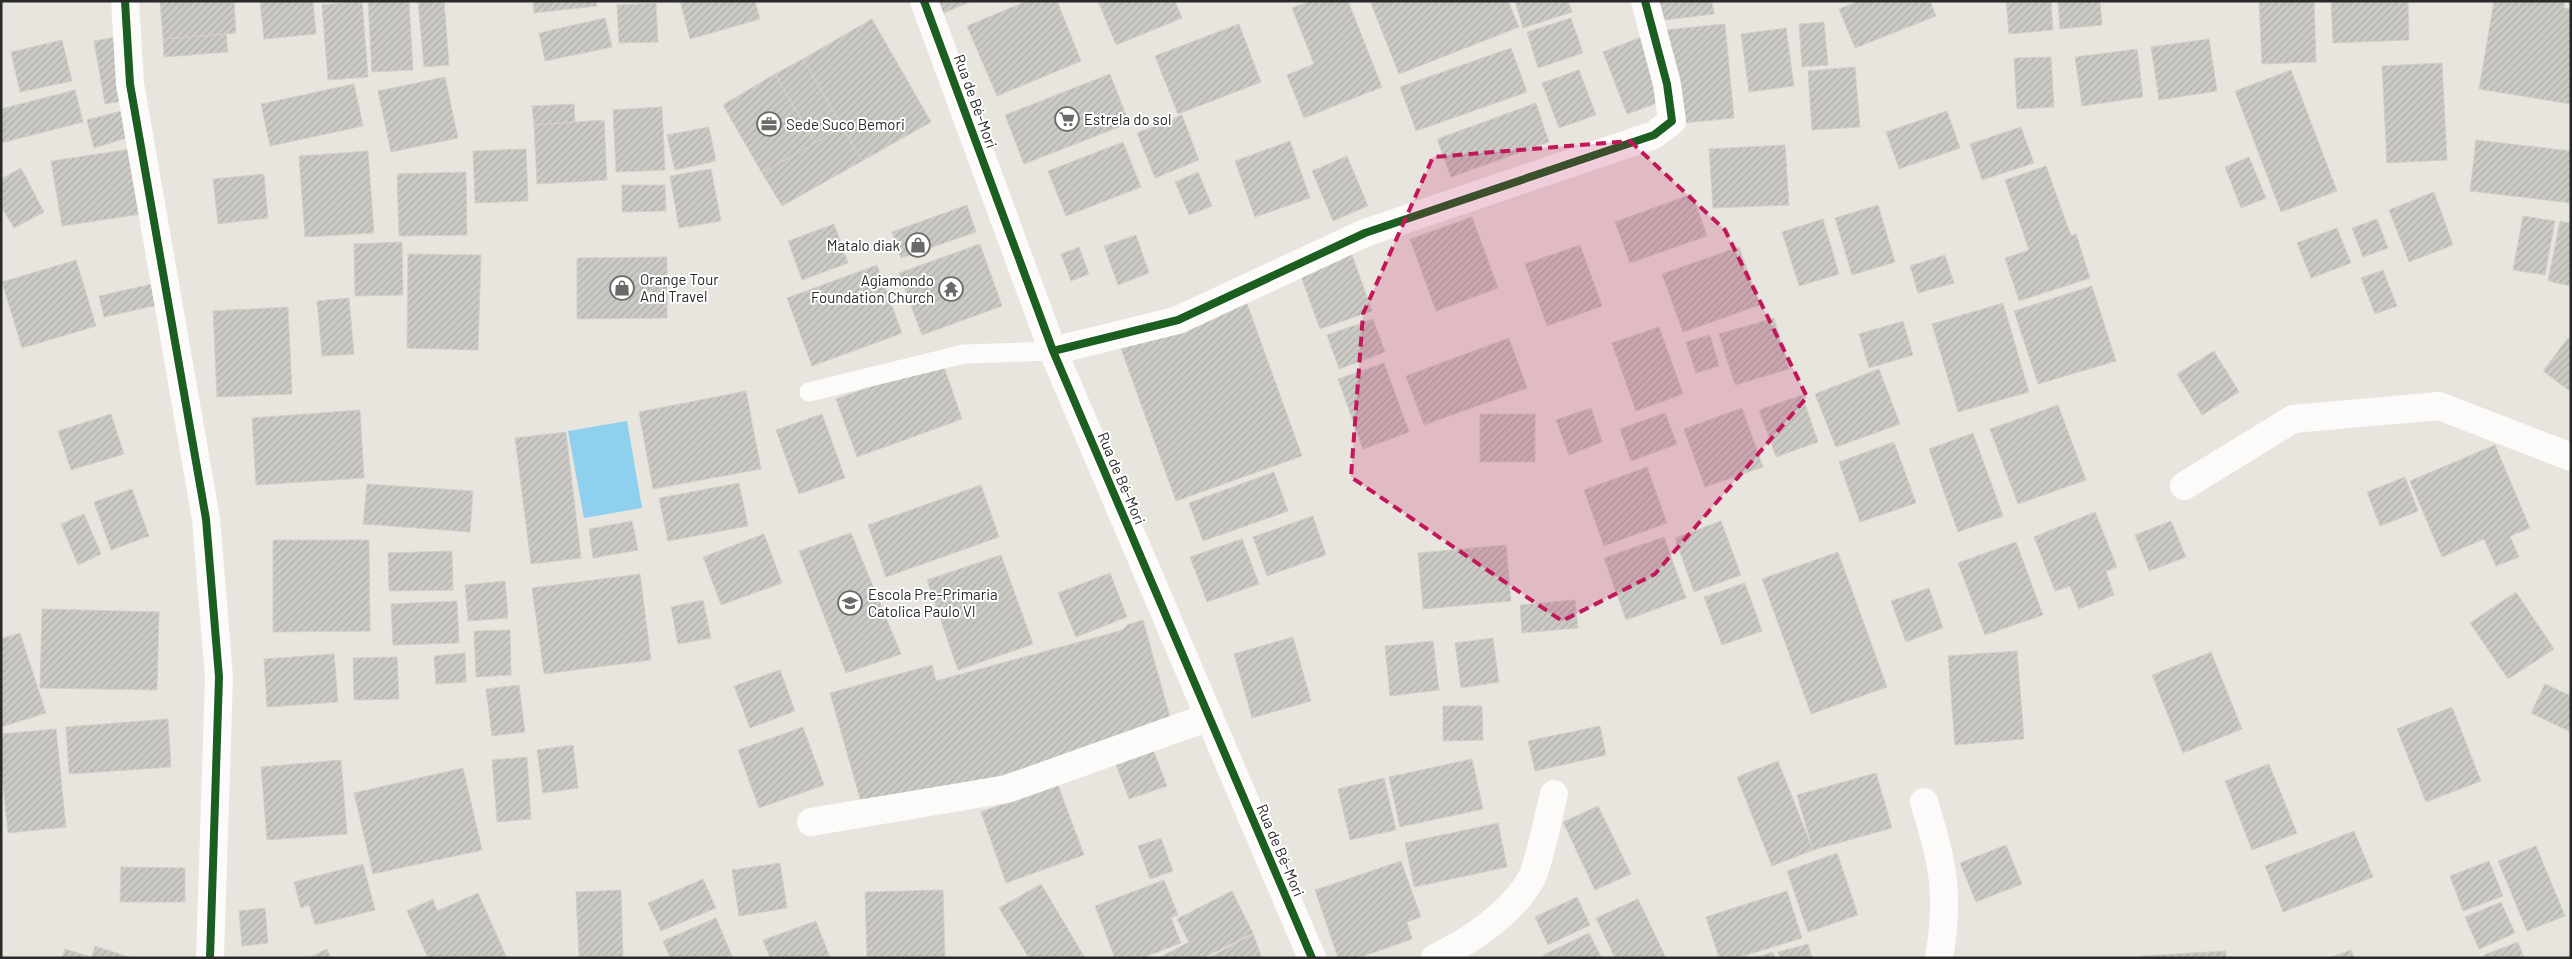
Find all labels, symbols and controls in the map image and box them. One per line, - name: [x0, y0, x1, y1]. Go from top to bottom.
- street label: Rua de Bé-Mori: [951, 52, 1001, 150]
- supermarket icon: Estrela do sol: [1054, 106, 1080, 132]
- place label: Estrela do sol: [1084, 110, 1171, 128]
- office icon: Sede Suco Bemori: [756, 111, 782, 137]
- place label: Sede Suco Bemori: [786, 115, 905, 133]
- shop icon: Matalo diak: [905, 232, 931, 258]
- place label: Matalo diak: [827, 236, 900, 254]
- place label: Orange Tour And Travel: [640, 270, 719, 305]
- place label: Agiamondo Foundation Church: [811, 271, 934, 306]
- shop icon: Orange Tour And Travel: [609, 275, 635, 301]
- temple icon: Agiamondo Foundation Church: [938, 276, 964, 302]
- street label: Rua de Bé-Mori: [1094, 429, 1150, 527]
- place label: Escola Pre-Primaria Catolica Paulo VI: [868, 585, 998, 620]
- school or university icon: Escola Pre-Primaria Catolica Paulo VI: [837, 590, 863, 616]
- street label: Rua de Bé-Mori: [1253, 801, 1309, 899]

